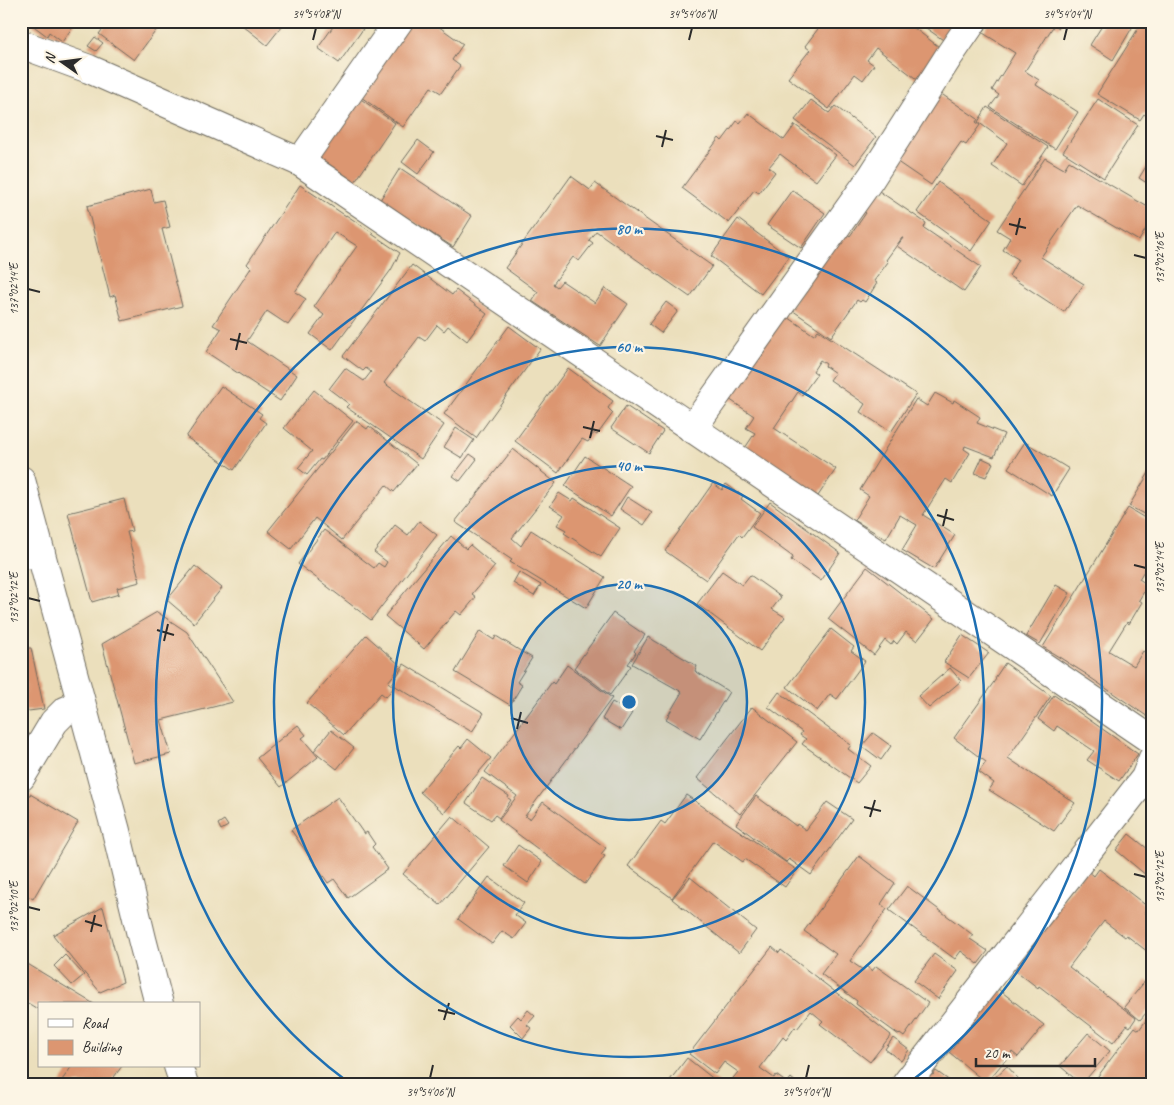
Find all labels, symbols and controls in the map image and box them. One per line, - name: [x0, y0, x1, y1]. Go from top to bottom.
- text: 34°54'08"N: [292, 6, 341, 22]
- text: 34°54'06"N: [668, 6, 717, 22]
- text: 34°54'04"N: [1043, 6, 1092, 22]
- north arrow: [38, 38, 88, 88]
- text: N: [41, 50, 60, 65]
- text: 80 m: [616, 220, 643, 239]
- text: 137°02'16"E: [1152, 230, 1168, 284]
- text: 137°02'14"E: [6, 261, 22, 315]
- text: 60 m: [616, 338, 643, 357]
- text: 40 m: [616, 457, 643, 476]
- text: 137°02'14"E: [1152, 540, 1168, 594]
- text: 137°02'12"E: [6, 570, 22, 624]
- text: 20 m: [616, 575, 643, 594]
- centre of rings: [620, 693, 638, 711]
- text: 137°02'12"E: [1152, 849, 1168, 903]
- text: 137°02'10"E: [6, 879, 22, 933]
- legend: [38, 1002, 200, 1068]
- text: Road: [82, 1014, 109, 1033]
- scale bar: [976, 1035, 1095, 1067]
- text: Building: [82, 1038, 122, 1057]
- text: 20 m: [984, 1044, 1011, 1063]
- text: 34°54'06"N: [406, 1084, 455, 1100]
- text: 34°54'04"N: [782, 1084, 831, 1100]

